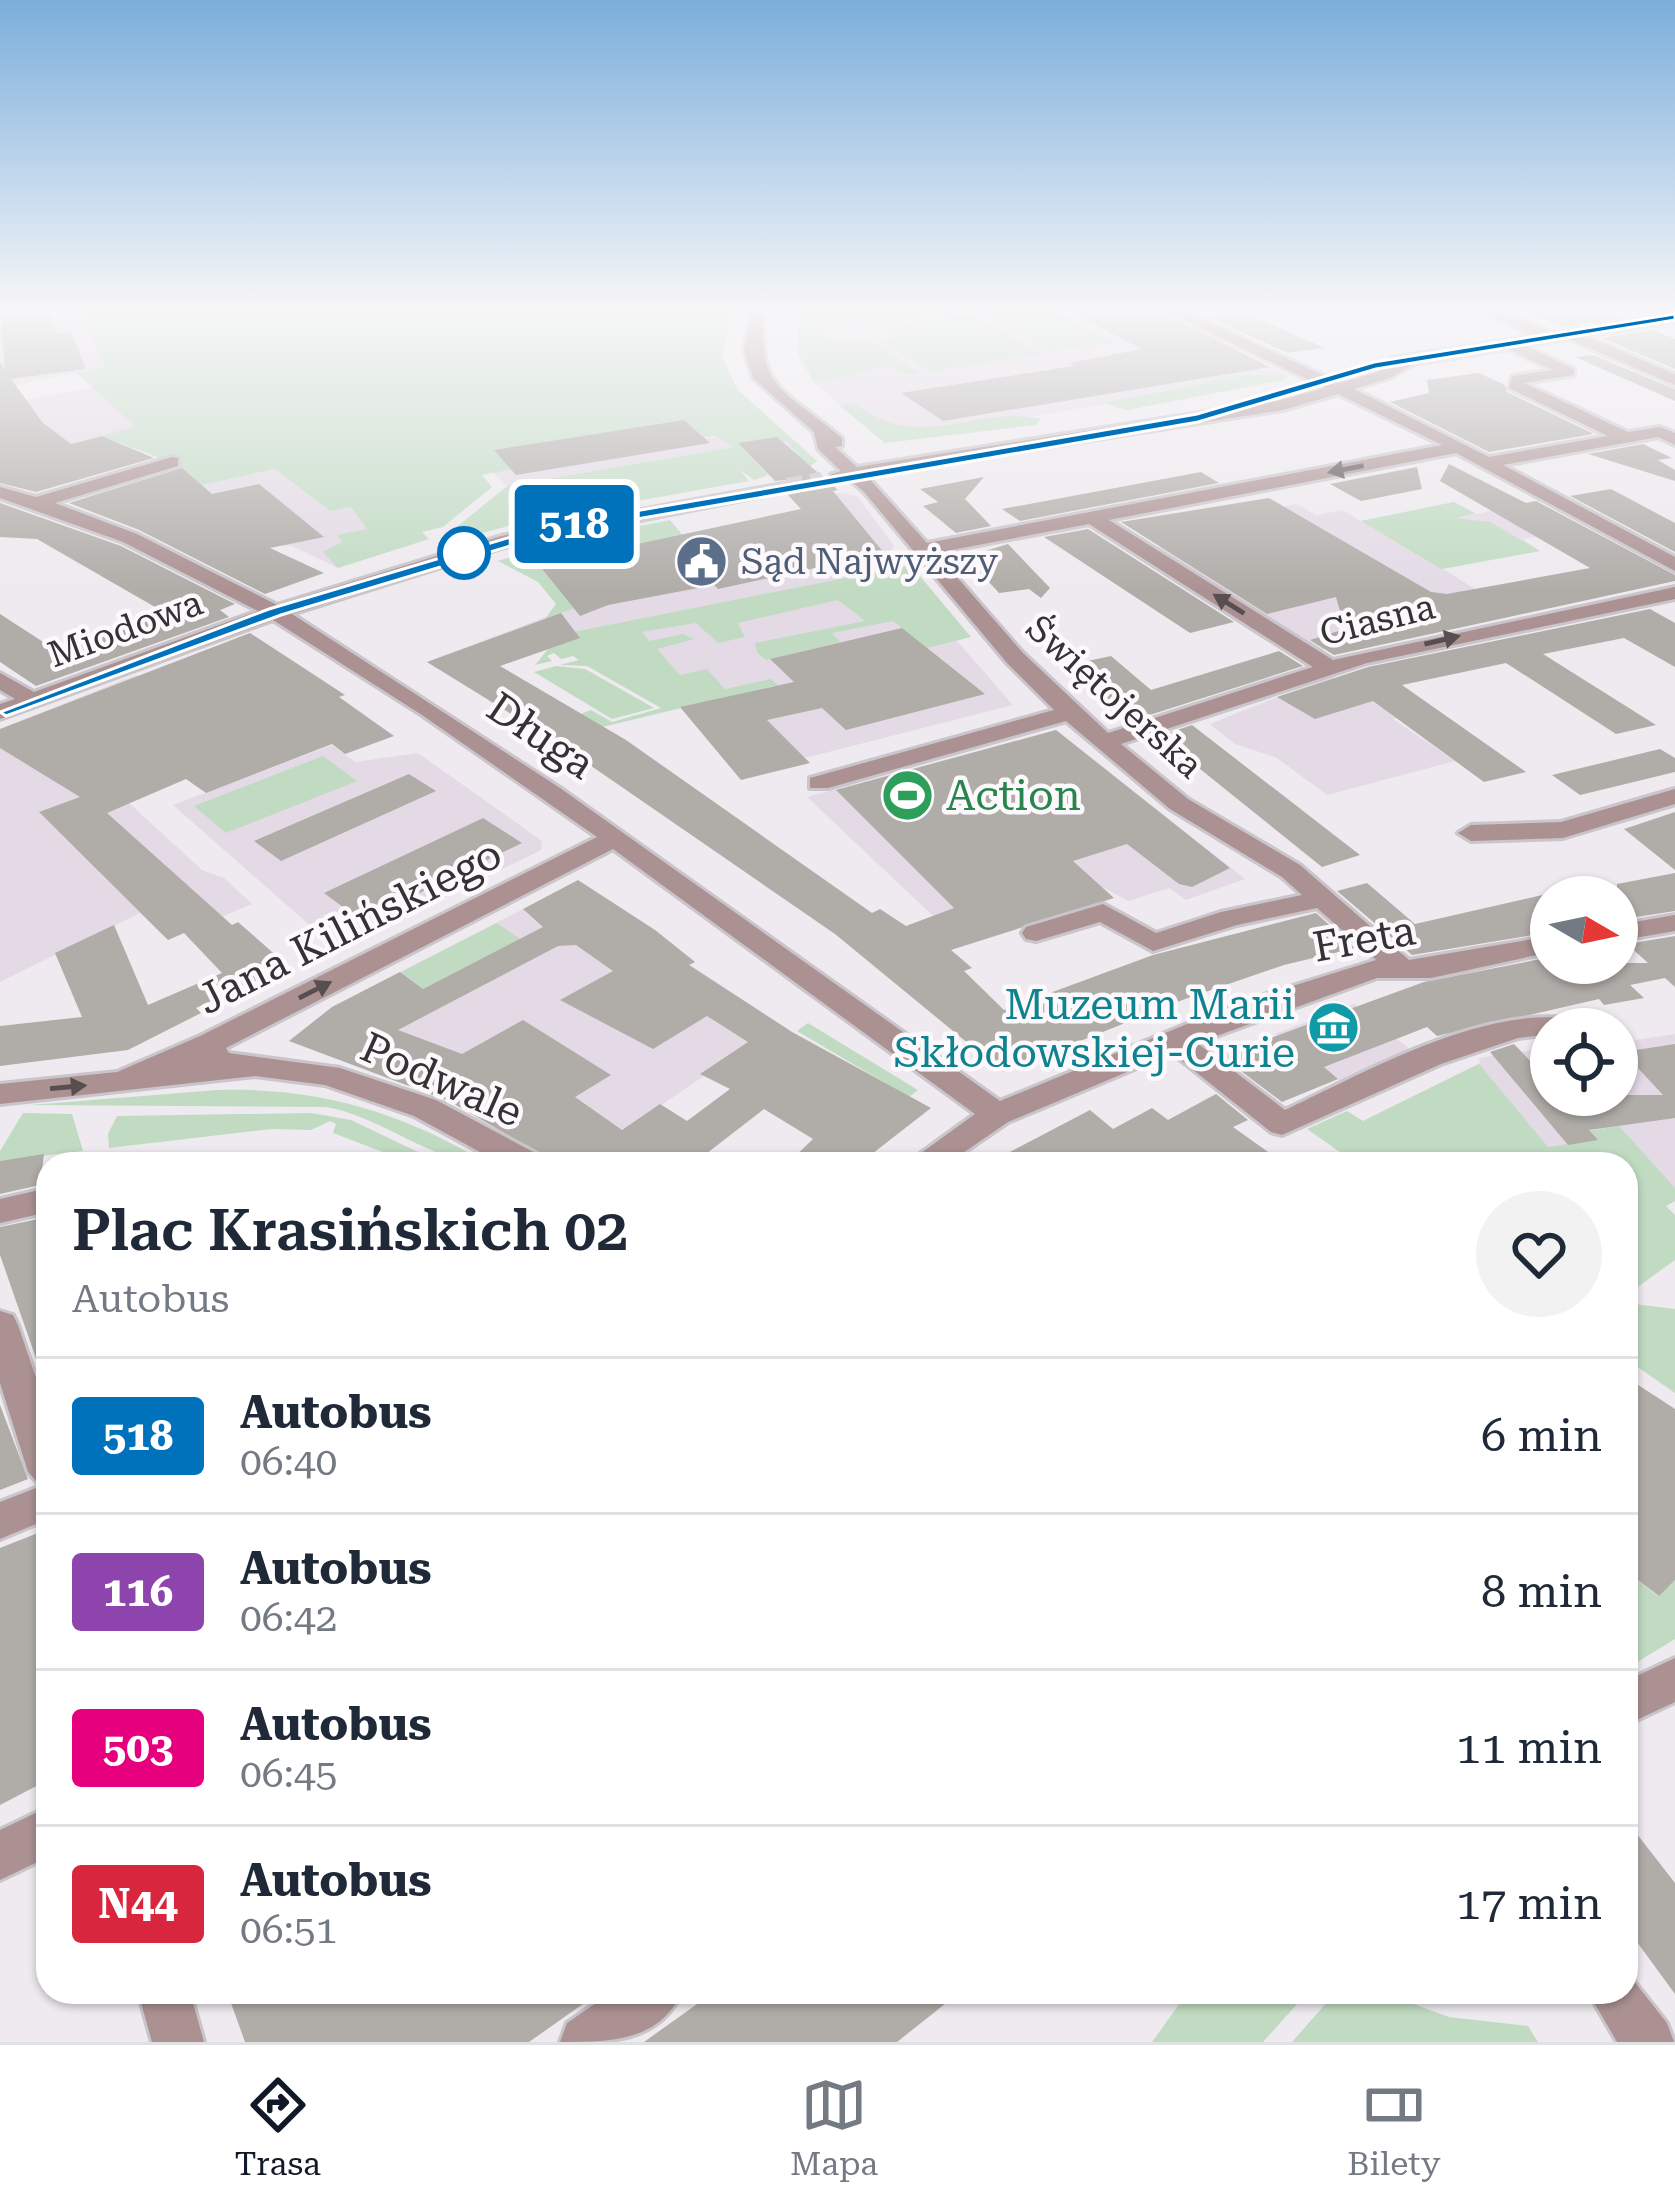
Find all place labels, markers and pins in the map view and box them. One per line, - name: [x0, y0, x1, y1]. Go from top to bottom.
- unlabelled marker: [439, 528, 489, 578]
- public building icon: Sąd Najwyższy: [674, 533, 730, 589]
- place label: Sąd Najwyższy: [741, 541, 999, 583]
- sports icon: Action: [879, 767, 935, 823]
- place label: Action: [946, 771, 1081, 820]
- place label: Muzeum Marii Skłodowskiej-Curie: [893, 980, 1295, 1077]
- museum icon: Muzeum Marii Skłodowskiej-Curie: [1306, 1000, 1362, 1056]

